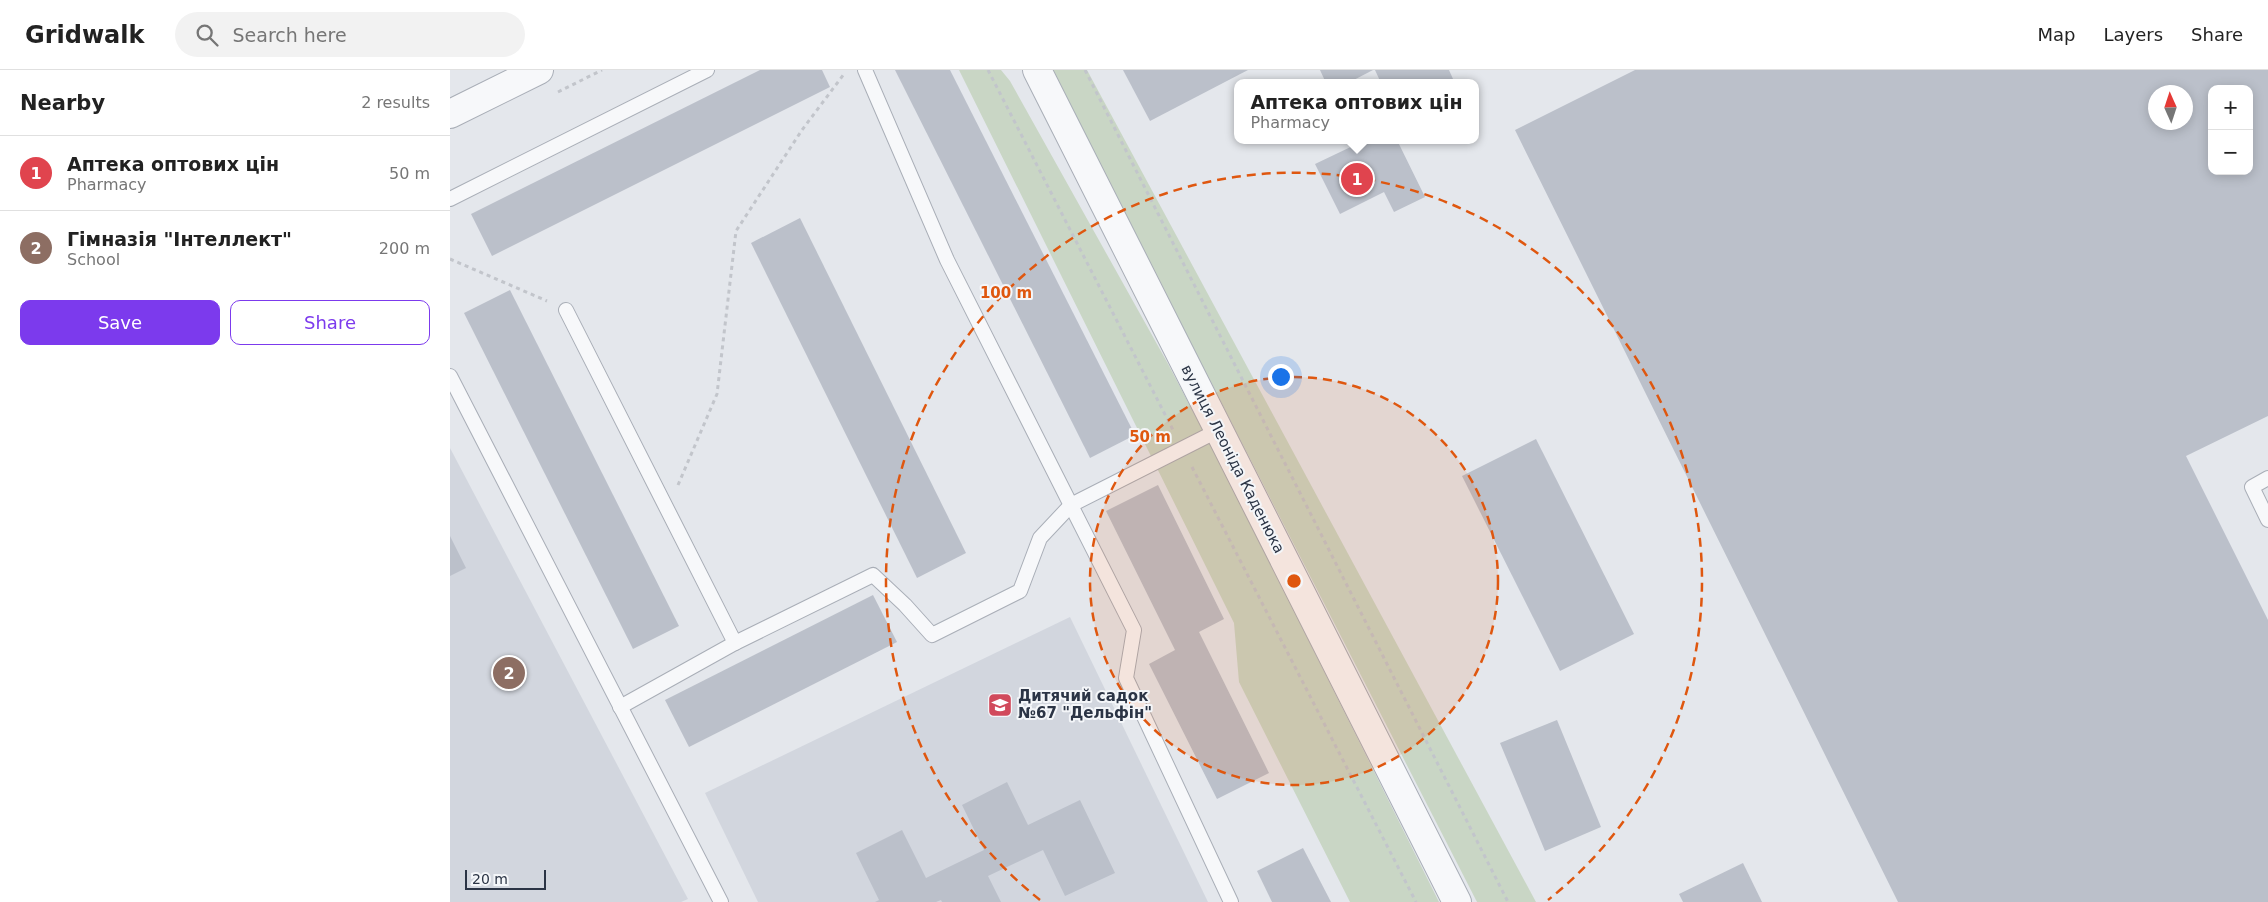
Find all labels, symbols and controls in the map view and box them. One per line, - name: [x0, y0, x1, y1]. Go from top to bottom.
- search box: [175, 12, 525, 57]
- text: Gridwalk: [25, 21, 145, 49]
- icon: search: [193, 21, 221, 49]
- text: Search here: [233, 24, 347, 46]
- text: Map: [2037, 24, 2075, 45]
- text: Layers: [2103, 24, 2163, 45]
- text: Share: [2191, 24, 2243, 45]
- popup: [1234, 79, 1479, 144]
- north arrow: [2148, 85, 2193, 130]
- map controls: [2208, 85, 2253, 175]
- button: +: [2208, 85, 2253, 130]
- text: Nearby: [20, 91, 105, 115]
- text: Аптека оптових цін: [1250, 91, 1463, 113]
- text: 2 results: [361, 93, 430, 112]
- text: Pharmacy: [1250, 113, 1330, 132]
- button: −: [2208, 130, 2253, 175]
- text: Аптека оптових цін: [67, 153, 279, 175]
- pin: 1: [1341, 160, 1373, 198]
- text: 1: [30, 164, 42, 183]
- text: 50 m: [389, 164, 430, 183]
- text: Pharmacy: [67, 175, 147, 194]
- text: Гімназія "Інтеллект": [67, 228, 292, 250]
- text: 2: [30, 239, 42, 258]
- text: 200 m: [379, 239, 430, 258]
- text: School: [67, 250, 120, 269]
- text: 100 m: [980, 284, 1032, 302]
- button: Save: [20, 300, 220, 345]
- button: Share: [230, 300, 430, 345]
- street label: вулиця Леоніда Каденюка: [1177, 362, 1289, 556]
- your location: [1268, 364, 1294, 390]
- text: 50 m: [1129, 428, 1171, 446]
- centre of rings: [1285, 572, 1303, 590]
- pin: 2: [493, 654, 525, 692]
- place label: Дитячий садок №67 "Дельфін": [1018, 687, 1152, 722]
- school or university icon: Дитячий садок №67 "Дельфін": [987, 692, 1013, 718]
- scale bar: [465, 867, 546, 890]
- text: 20 m: [472, 871, 508, 887]

